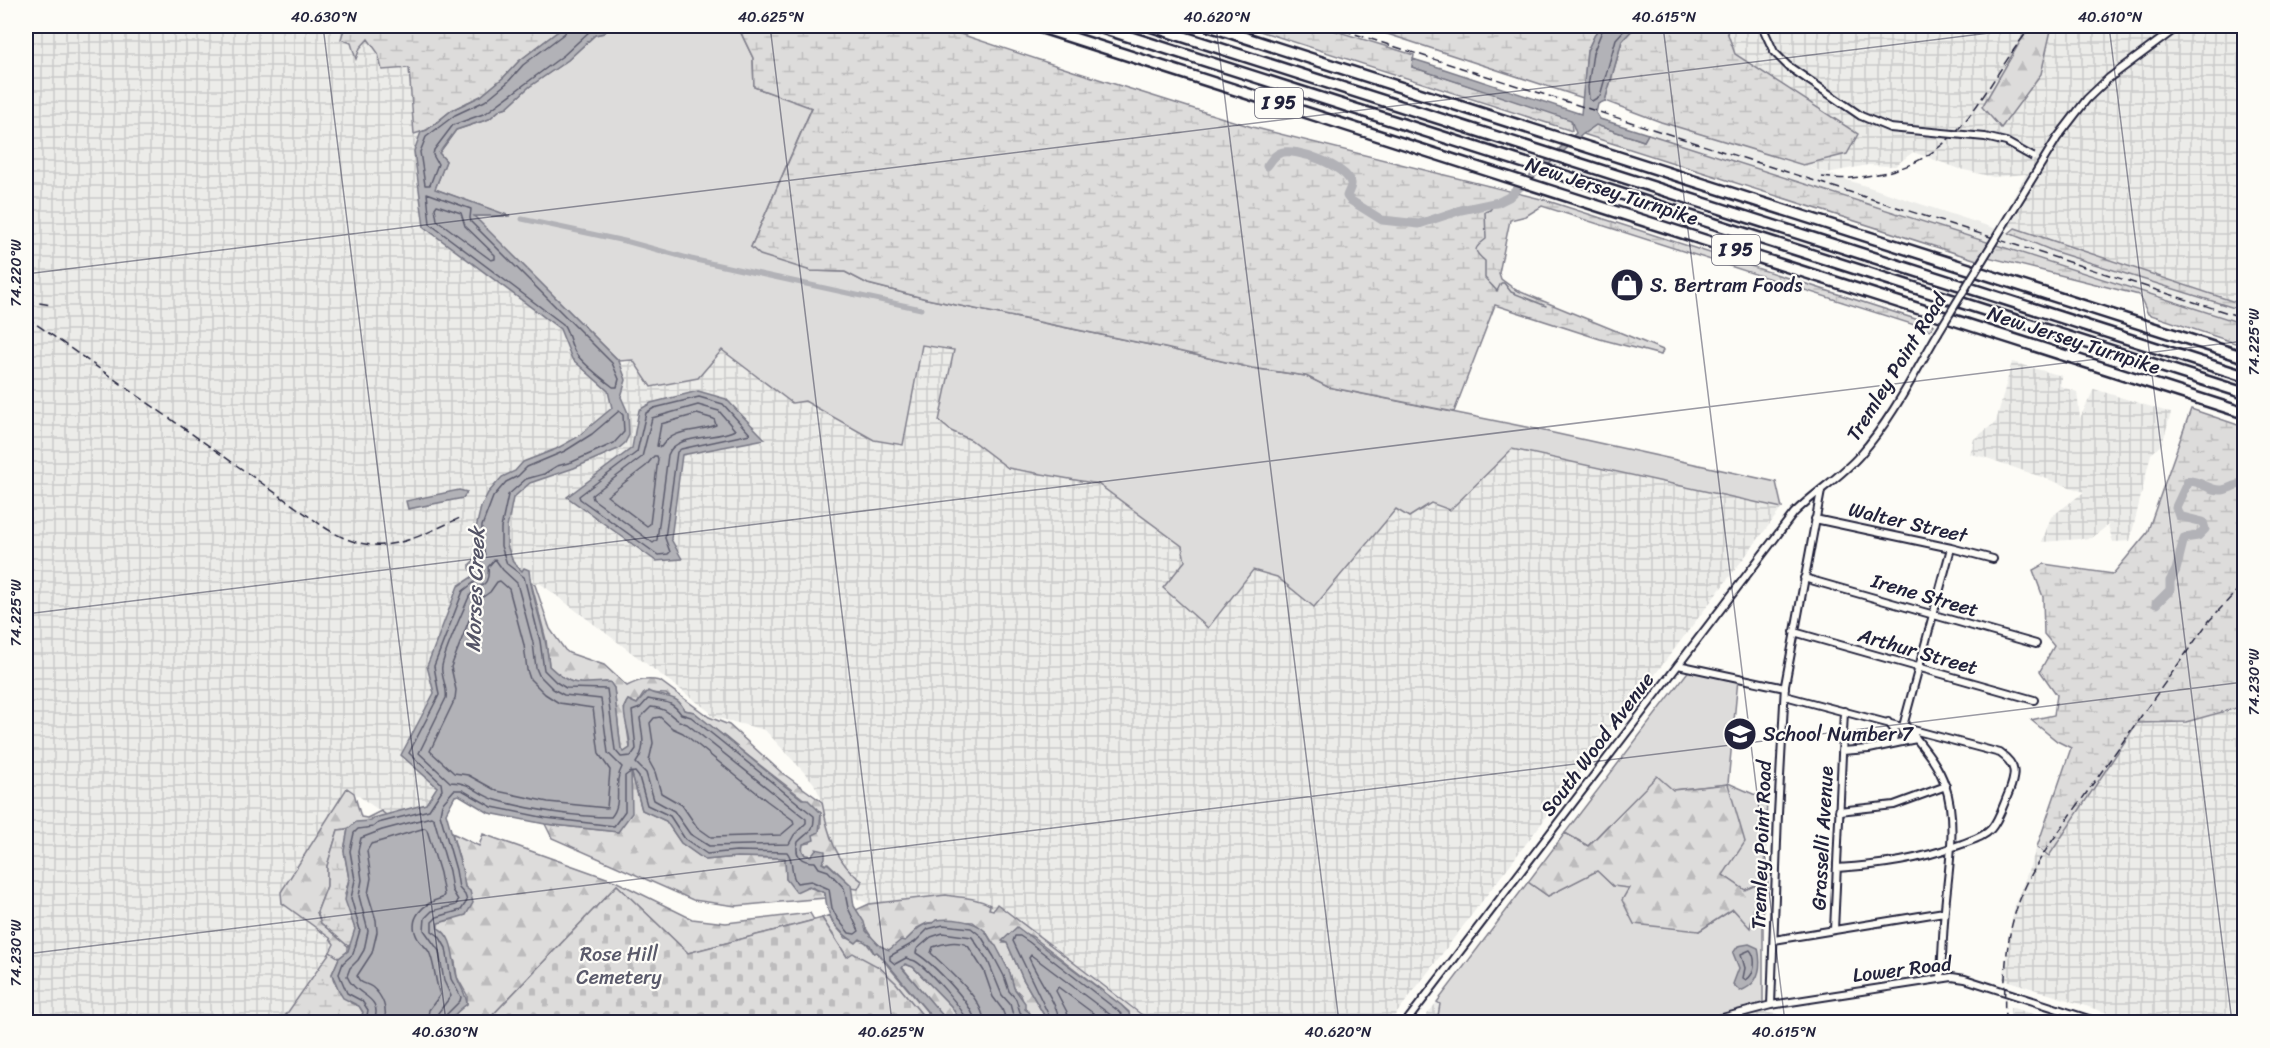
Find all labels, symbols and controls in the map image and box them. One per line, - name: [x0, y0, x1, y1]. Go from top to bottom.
- text: 40.630°N: [291, 4, 358, 30]
- text: 40.625°N: [738, 4, 805, 30]
- text: 40.620°N: [1184, 4, 1251, 30]
- text: 40.615°N: [1632, 4, 1697, 30]
- text: 40.610°N: [2078, 4, 2143, 30]
- road number: I 95: [1255, 88, 1303, 118]
- street label: New Jersey Turnpike: [1521, 147, 1703, 236]
- road number: I 95: [1712, 235, 1760, 265]
- text: 74.220°W: [3, 239, 29, 307]
- shop icon: S. Bertram Foods: [1609, 267, 1645, 303]
- place label: S. Bertram Foods: [1650, 268, 1803, 303]
- street label: Tremley Point Road: [1837, 285, 1957, 448]
- street label: New Jersey Turnpike: [1983, 296, 2165, 385]
- text: 74.225°W: [2241, 308, 2267, 375]
- street label: Walter Street: [1845, 492, 1972, 553]
- water label: Morses Creek: [454, 524, 496, 653]
- street label: Irene Street: [1866, 563, 1983, 628]
- text: 74.225°W: [3, 579, 29, 646]
- street label: Arthur Street: [1853, 617, 1982, 685]
- text: 74.230°W: [2241, 648, 2267, 715]
- street label: South Wood Avenue: [1531, 664, 1664, 824]
- school or university icon: School Number 7: [1722, 716, 1758, 752]
- place label: School Number 7: [1763, 717, 1915, 752]
- street label: Tremley Point Road: [1741, 758, 1782, 930]
- street label: Grasselli Avenue: [1801, 765, 1844, 911]
- text: 74.230°W: [3, 919, 29, 986]
- park label: Rose Hill Cemetery: [576, 937, 662, 995]
- street label: Lower Road: [1851, 946, 1955, 993]
- text: 40.630°N: [412, 1019, 479, 1045]
- text: 40.625°N: [858, 1019, 925, 1045]
- text: 40.620°N: [1305, 1019, 1372, 1045]
- text: 40.615°N: [1752, 1019, 1817, 1045]

